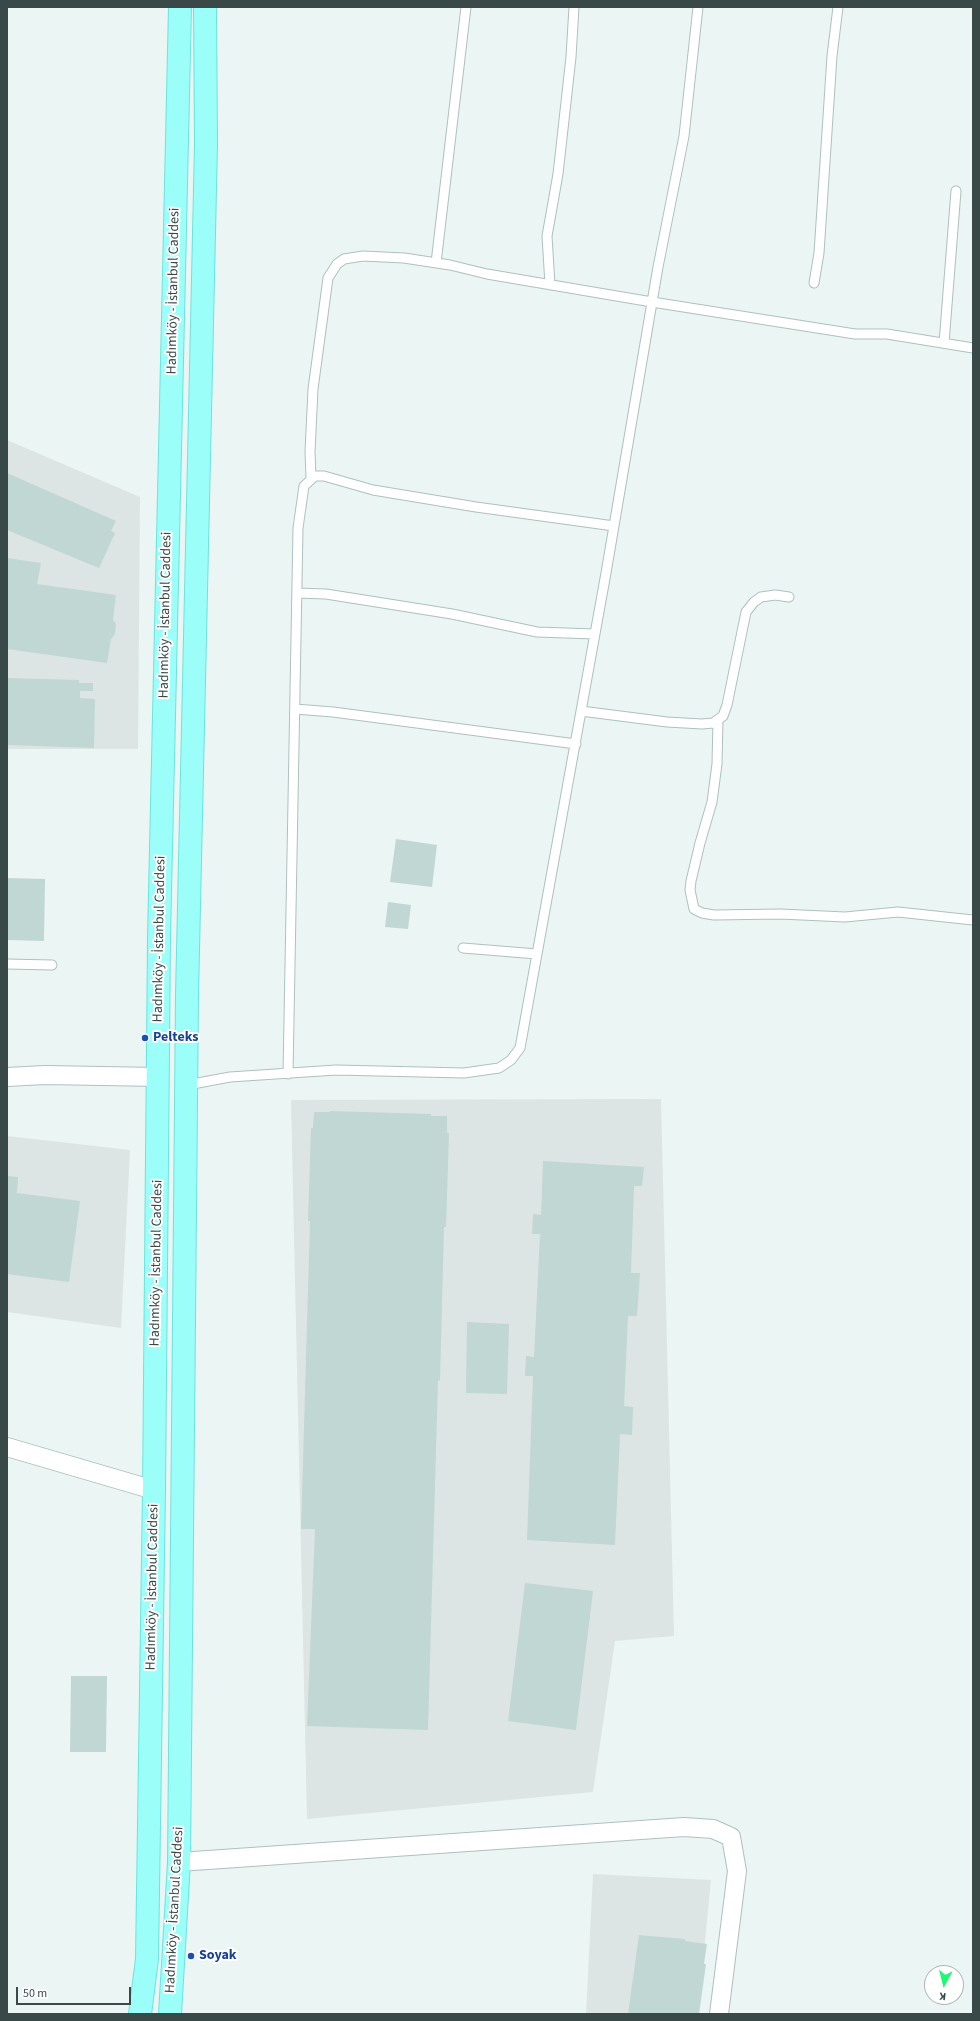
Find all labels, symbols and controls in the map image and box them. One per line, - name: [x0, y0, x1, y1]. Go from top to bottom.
- street label: Hadımköy - İstanbul Caddesi: [164, 208, 184, 374]
- street label: Hadımköy - İstanbul Caddesi: [156, 532, 176, 698]
- street label: Hadımköy - İstanbul Caddesi: [150, 856, 170, 1022]
- place label: Pelteks: [153, 1030, 199, 1046]
- marker: Pelteks: [140, 1033, 150, 1043]
- street label: Hadımköy - İstanbul Caddesi: [147, 1180, 167, 1346]
- street label: Hadımköy - İstanbul Caddesi: [143, 1504, 163, 1670]
- street label: Hadımköy - İstanbul Caddesi: [162, 1826, 188, 1994]
- place label: Soyak: [199, 1948, 237, 1964]
- marker: Soyak: [186, 1951, 196, 1961]
- north arrow: [924, 1965, 964, 2005]
- scale bar: [18, 1979, 133, 2005]
- text: 50 m: [23, 1985, 47, 2002]
- text: K: [938, 1989, 947, 2004]

